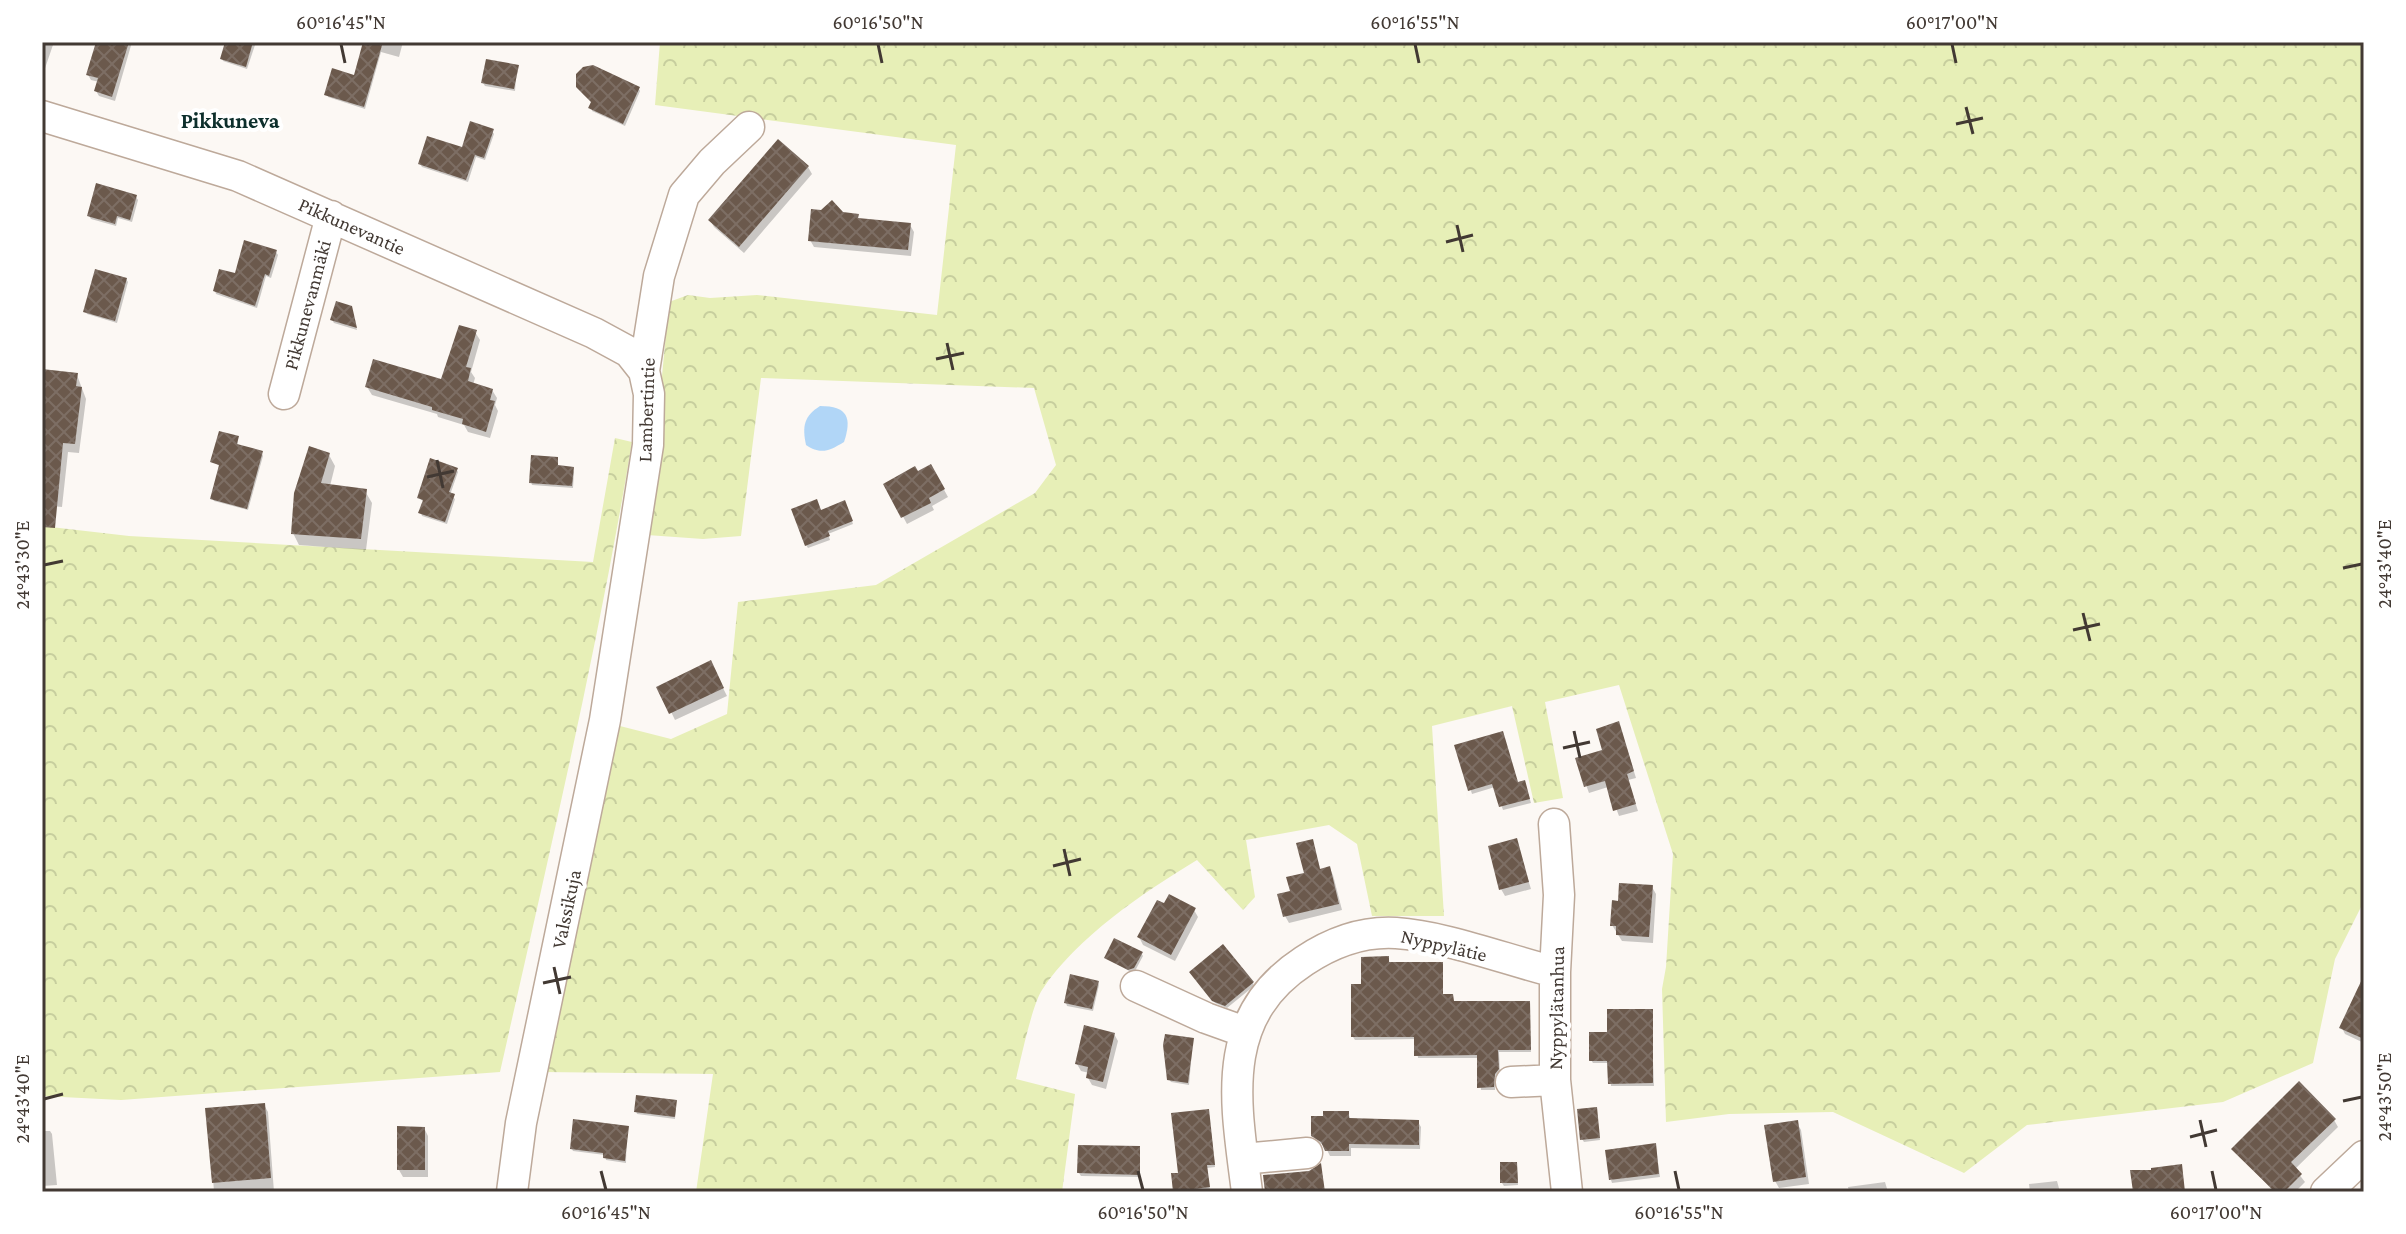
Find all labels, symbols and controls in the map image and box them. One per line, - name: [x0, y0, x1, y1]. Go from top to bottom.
- text: 60°16'45"N: [296, 11, 386, 33]
- text: 60°16'50"N: [832, 11, 924, 33]
- text: 60°16'55"N: [1370, 11, 1460, 33]
- text: 60°17'00"N: [1906, 11, 1998, 33]
- district label: Pikkuneva: [181, 108, 280, 133]
- street label: Pikkunevantie: [295, 193, 409, 259]
- street label: Pikkunevanmäki: [279, 238, 335, 372]
- street label: Lambertintie: [633, 357, 659, 463]
- text: 24°43'40"E: [2373, 519, 2395, 609]
- text: 24°43'30"E: [11, 520, 33, 609]
- street label: Valssikuja: [547, 867, 586, 951]
- street label: Nyppylätie: [1399, 924, 1489, 967]
- street label: Nyppylätanhua: [1544, 946, 1569, 1070]
- text: 24°43'50"E: [2373, 1053, 2395, 1141]
- text: 24°43'40"E: [11, 1054, 33, 1144]
- text: 60°16'45"N: [561, 1201, 651, 1223]
- text: 60°16'50"N: [1097, 1201, 1189, 1223]
- text: 60°16'55"N: [1634, 1201, 1724, 1223]
- text: 60°17'00"N: [2170, 1201, 2262, 1223]

